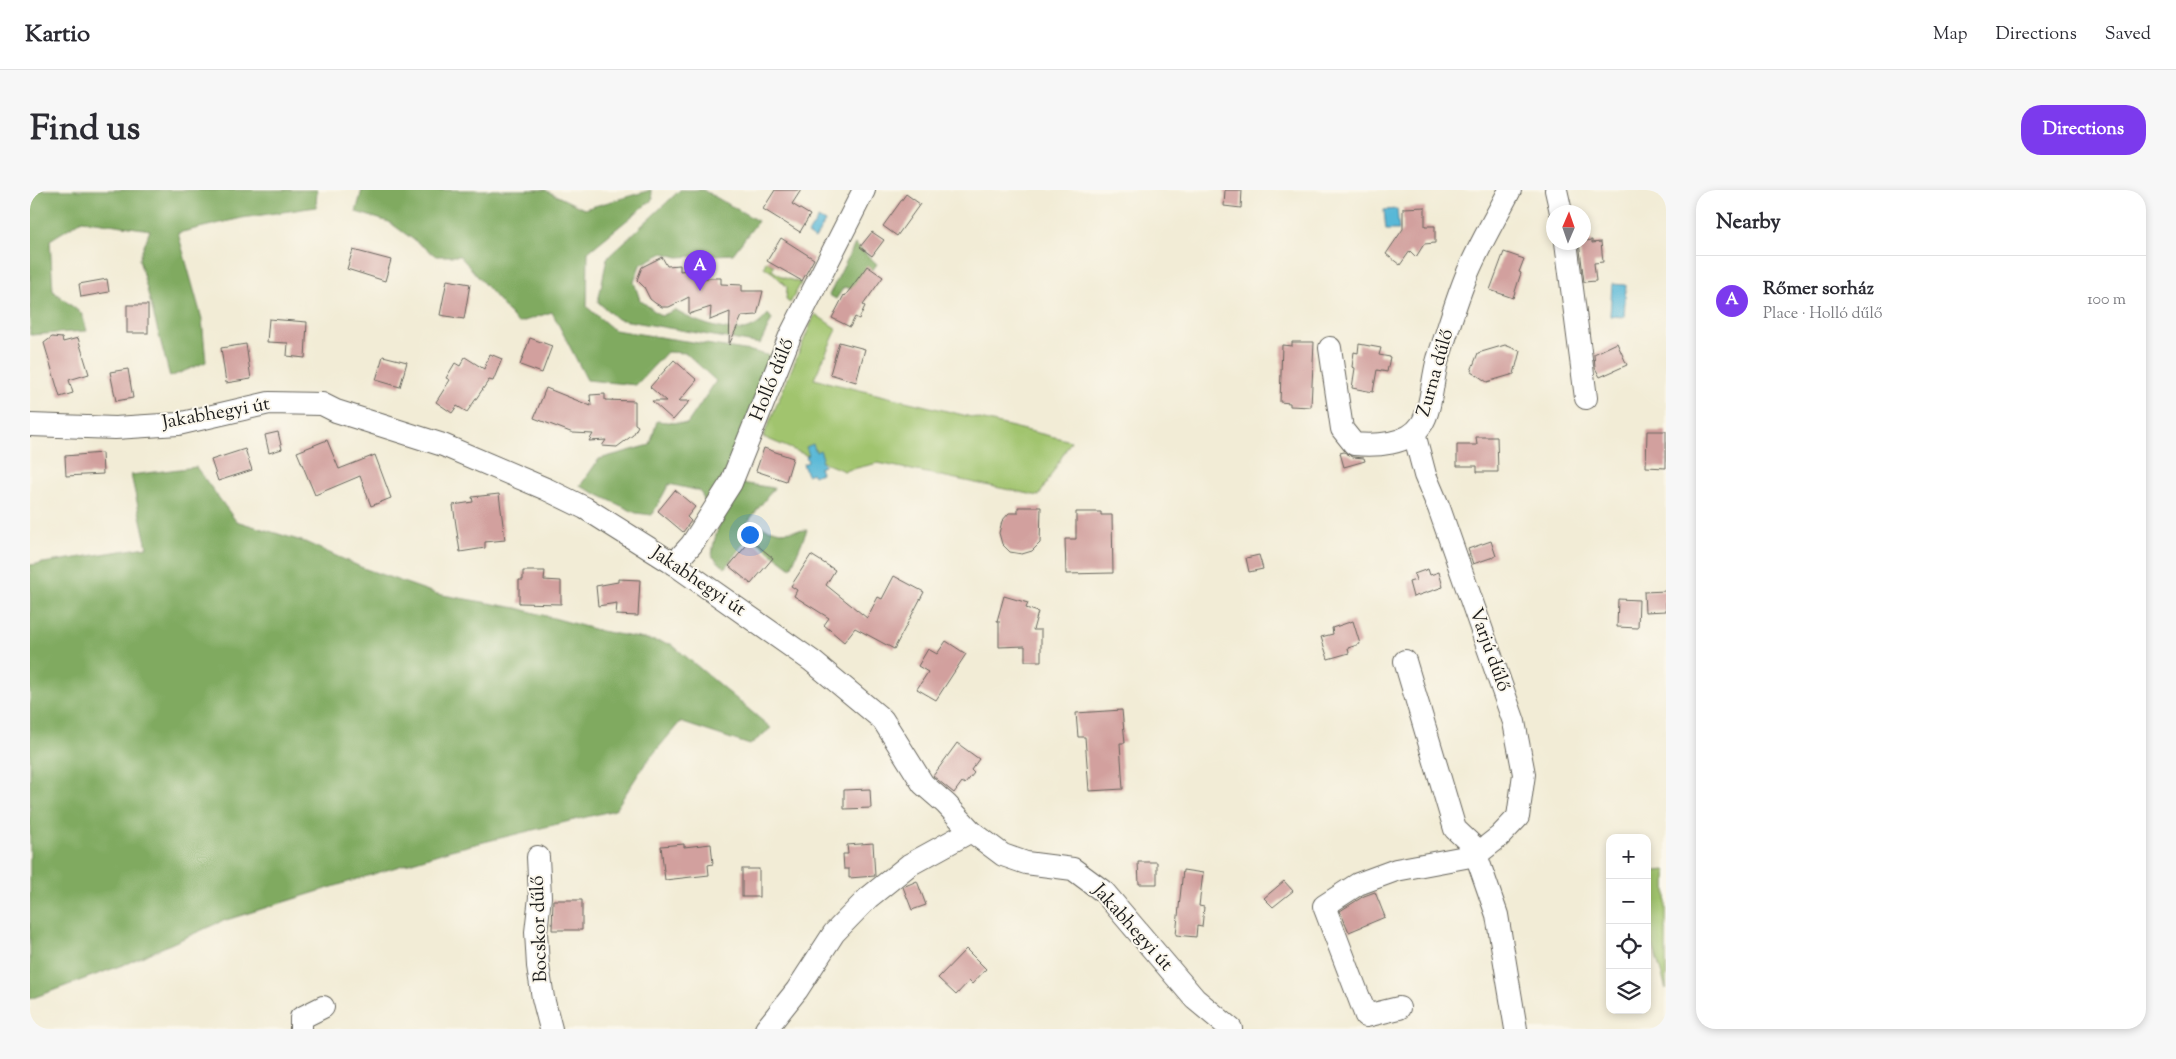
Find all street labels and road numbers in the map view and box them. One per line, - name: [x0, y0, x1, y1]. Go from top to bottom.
- street label: Zurna dűlő: [1411, 326, 1461, 420]
- street label: Holló dűlő: [744, 335, 802, 425]
- street label: Jakabhegyi út: [159, 391, 272, 437]
- street label: Jakabhegyi út: [644, 540, 751, 624]
- street label: Varjú dűlő: [1461, 604, 1517, 696]
- street label: Bocskor dűlő: [525, 875, 555, 983]
- street label: Jakabhegyi út: [1085, 878, 1179, 978]

